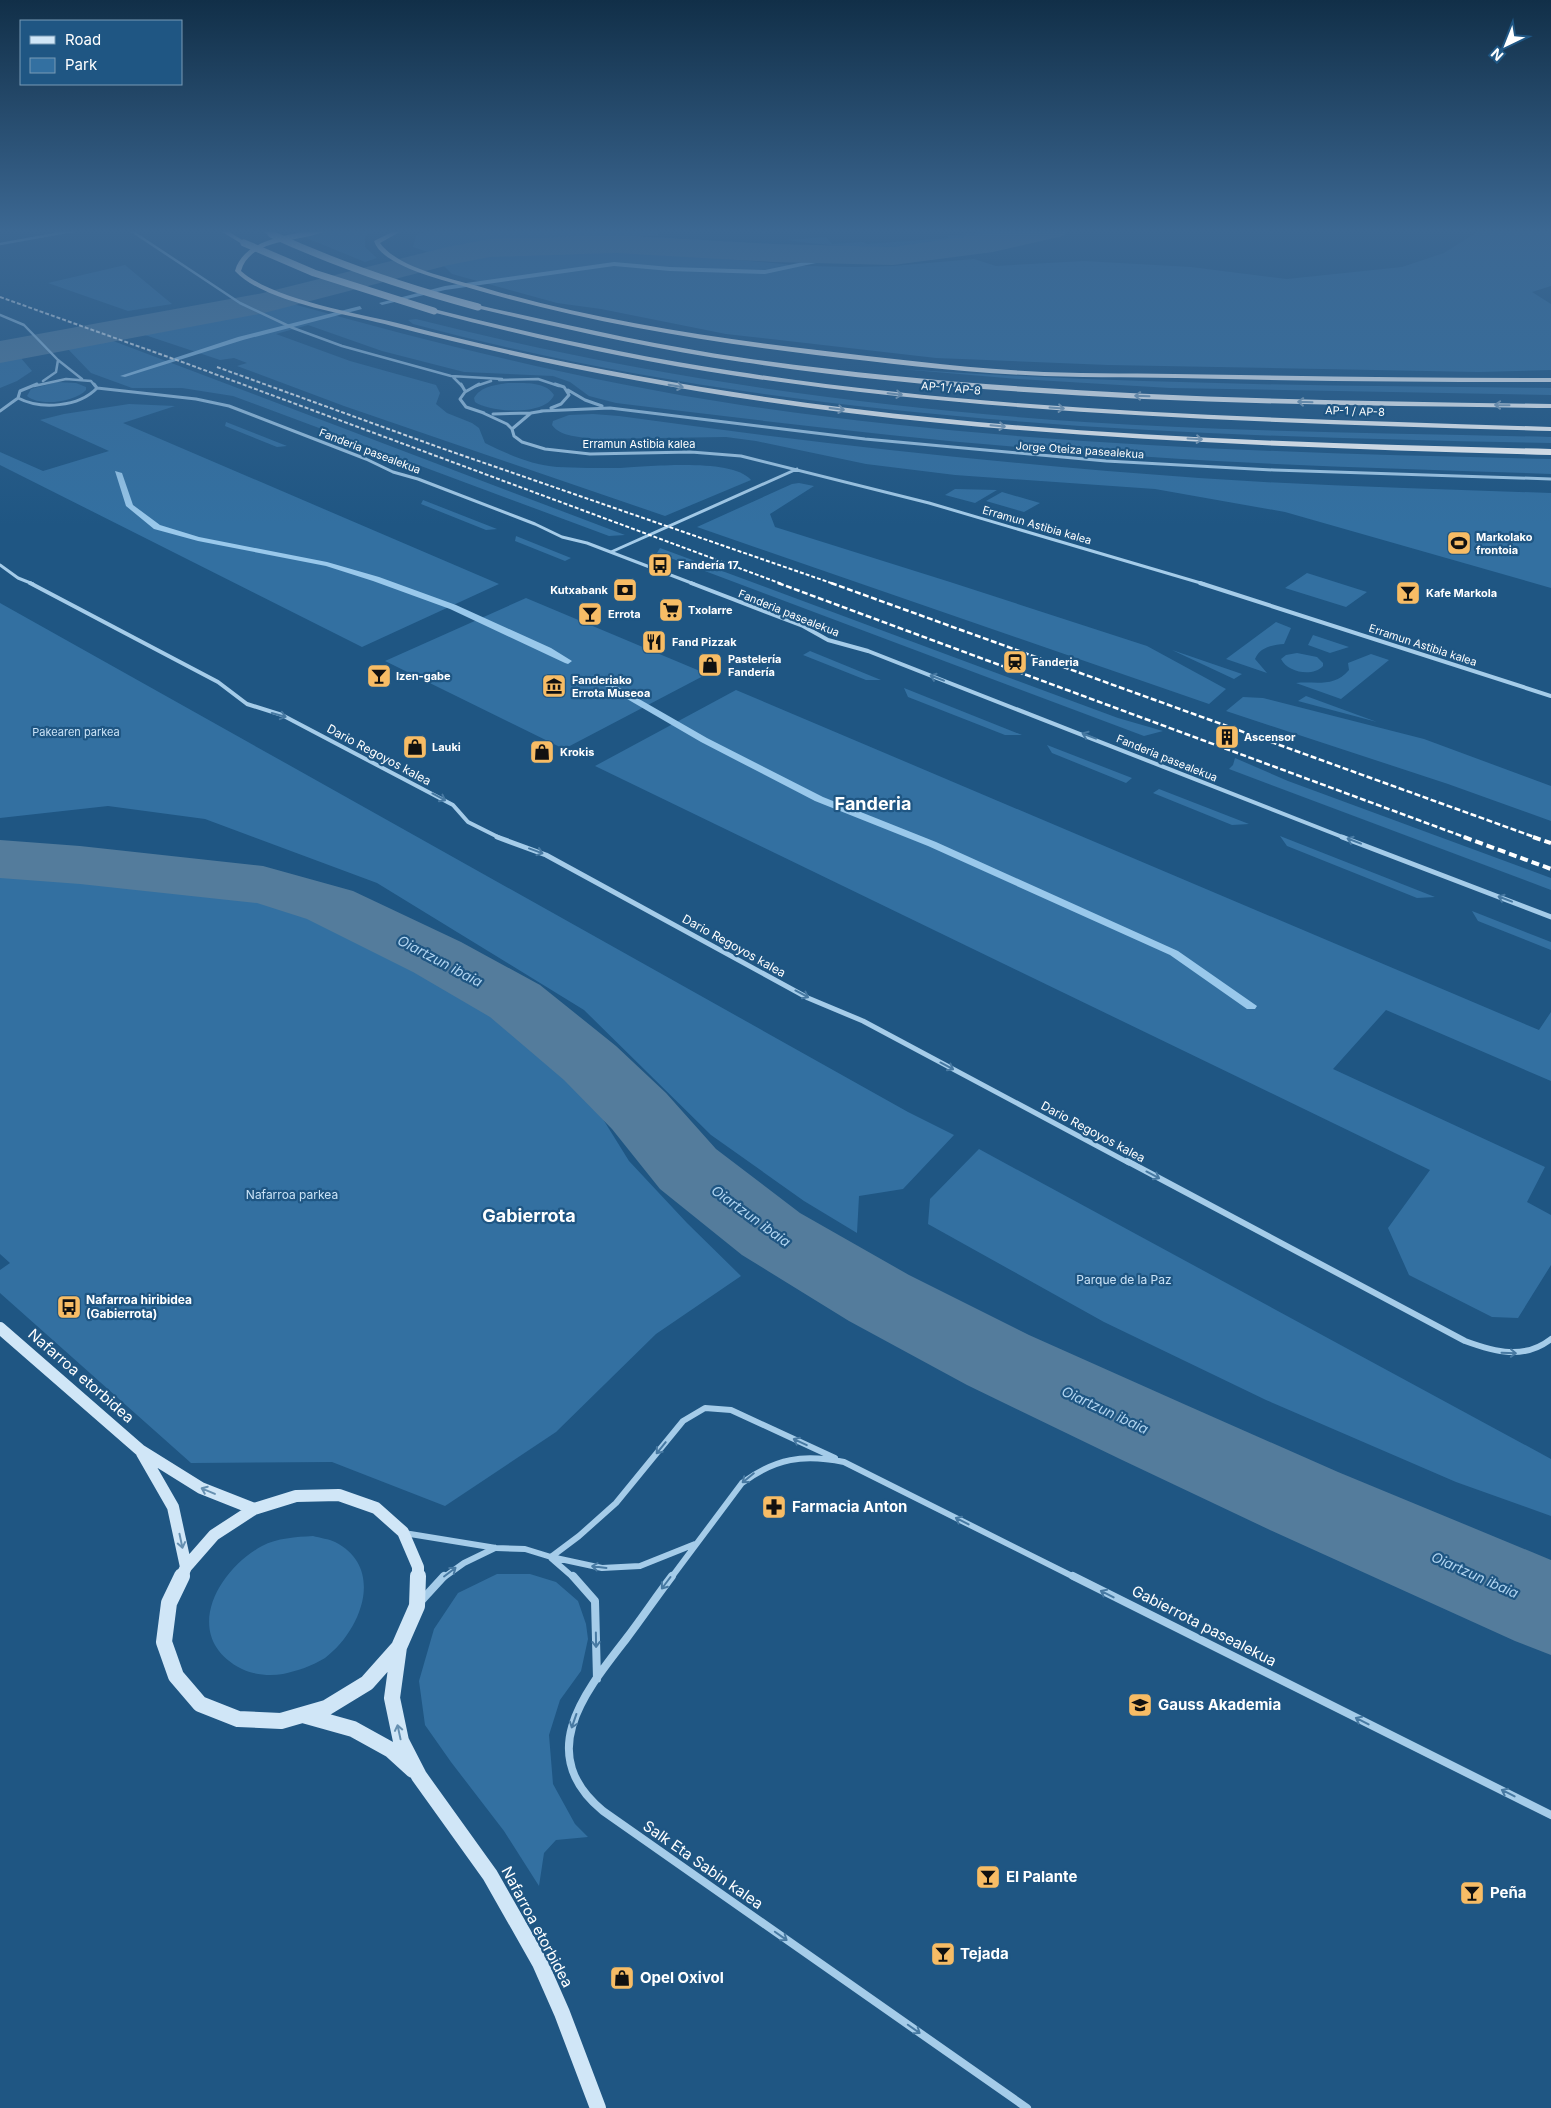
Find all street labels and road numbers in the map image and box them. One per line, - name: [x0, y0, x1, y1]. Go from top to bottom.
- street label: AP-1 / AP-8: [921, 378, 982, 398]
- street label: AP-1 / AP-8: [1325, 403, 1385, 419]
- street label: Fanderia pasealekua: [317, 425, 423, 477]
- street label: Erramun Astibia kalea: [583, 437, 695, 451]
- street label: Jorge Oteiza pasealekua: [1015, 439, 1145, 461]
- street label: Erramun Astibia kalea: [981, 503, 1093, 547]
- street label: Fanderia pasealekua: [736, 586, 842, 640]
- street label: Erramun Astibia kalea: [1367, 621, 1479, 669]
- street label: Dario Regoyos kalea: [325, 721, 434, 788]
- street label: Fanderia pasealekua: [1114, 731, 1220, 785]
- street label: Dario Regoyos kalea: [680, 911, 789, 980]
- street label: Dario Regoyos kalea: [1039, 1098, 1148, 1165]
- street label: Nafarroa etorbidea: [24, 1324, 138, 1427]
- street label: Gabierrota pasealekua: [1129, 1581, 1280, 1670]
- street label: Salk Eta Sabin kalea: [640, 1816, 767, 1913]
- street label: Nafarroa etorbidea: [498, 1863, 577, 1990]

